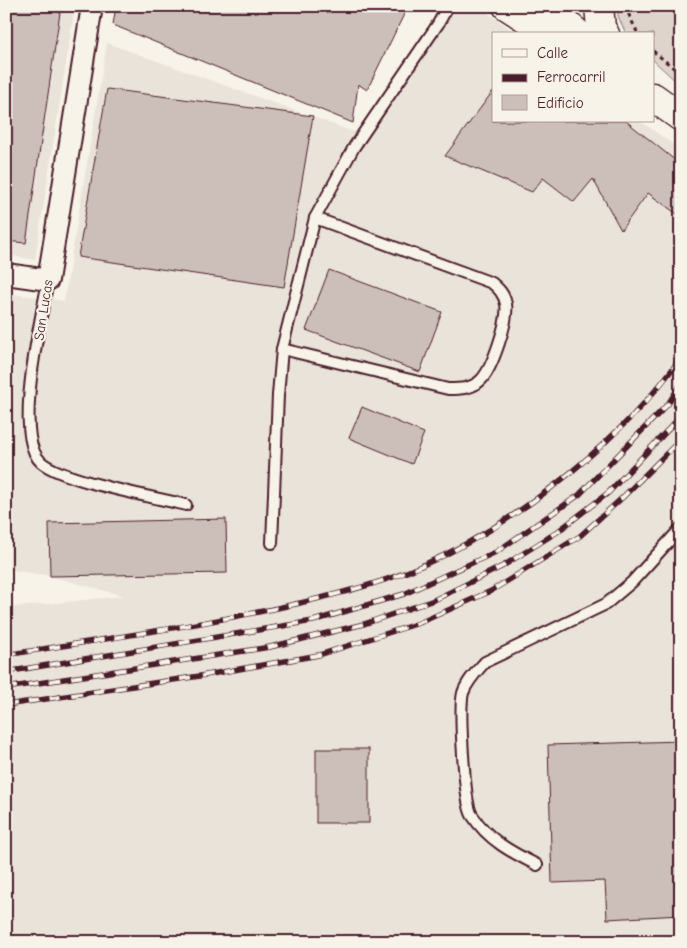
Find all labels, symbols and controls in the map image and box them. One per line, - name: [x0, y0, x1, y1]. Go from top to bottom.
- legend: [492, 32, 654, 122]
- text: Calle: [537, 44, 569, 62]
- text: Ferrocarril: [537, 68, 605, 86]
- text: Edificio: [537, 94, 584, 112]
- street label: San Lucas: [30, 278, 57, 342]

